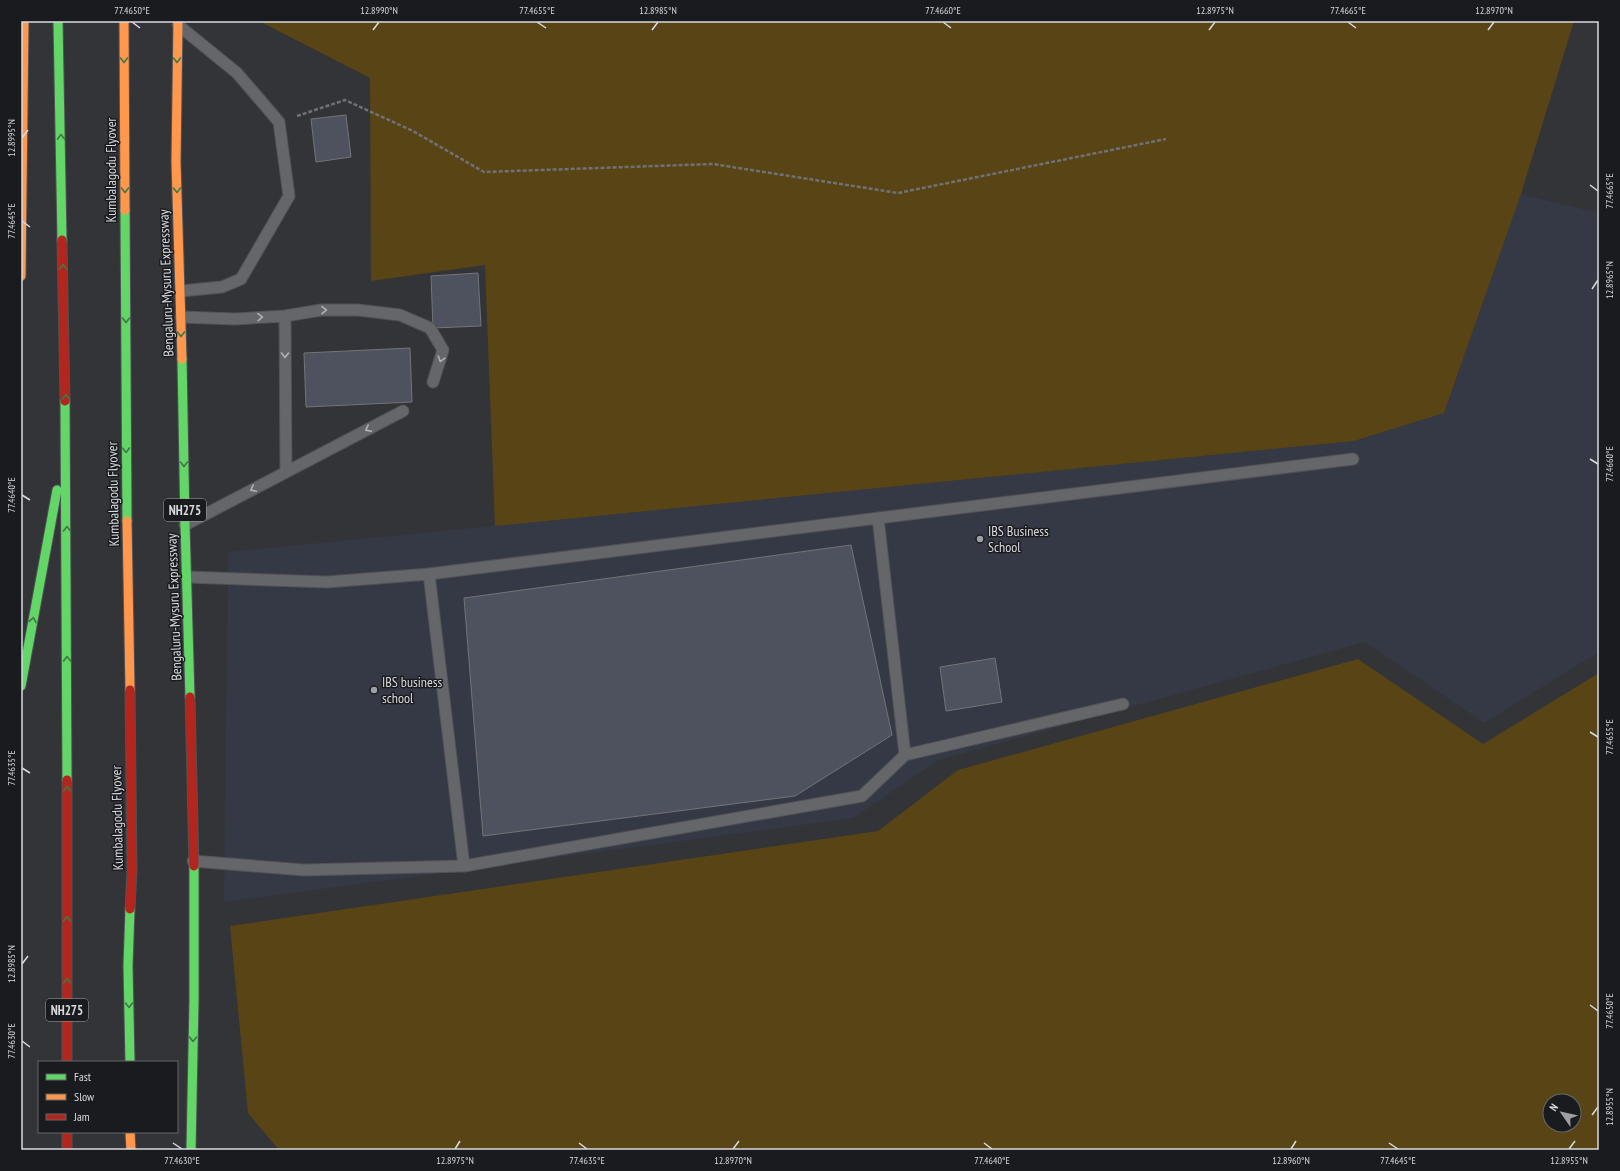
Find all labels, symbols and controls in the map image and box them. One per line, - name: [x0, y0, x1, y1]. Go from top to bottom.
- text: 77.4650°E: [114, 4, 150, 17]
- text: 12.8990°N: [360, 4, 398, 17]
- text: 77.4655°E: [519, 4, 555, 17]
- text: 12.8985°N: [639, 4, 677, 17]
- text: 77.4660°E: [925, 4, 961, 17]
- text: 12.8975°N: [1196, 4, 1234, 17]
- text: 77.4665°E: [1330, 4, 1366, 17]
- text: 12.8970°N: [1475, 4, 1513, 17]
- one-way arrow: [120, 57, 128, 63]
- one-way arrow: [173, 57, 182, 63]
- street label: Kumbalagodu Flyover: [102, 117, 120, 222]
- text: 12.8995°N: [5, 119, 18, 157]
- one-way arrow: [57, 134, 65, 140]
- text: 77.4665°E: [1603, 173, 1616, 209]
- one-way arrow: [121, 187, 129, 193]
- one-way arrow: [173, 187, 181, 193]
- text: 77.4645°E: [5, 203, 18, 239]
- street label: Bengaluru-Mysuru Expressway: [154, 208, 178, 357]
- text: 12.8965°N: [1603, 261, 1616, 299]
- one-way arrow: [59, 264, 67, 270]
- one-way arrow: [321, 306, 327, 314]
- one-way arrow: [257, 313, 263, 322]
- one-way arrow: [121, 317, 130, 323]
- one-way arrow: [177, 331, 185, 337]
- one-way arrow: [281, 352, 289, 358]
- one-way arrow: [437, 355, 445, 362]
- one-way arrow: [62, 394, 70, 400]
- one-way arrow: [365, 425, 372, 432]
- street label: Kumbalagodu Flyover: [103, 441, 123, 547]
- text: 77.4660°E: [1603, 446, 1616, 482]
- one-way arrow: [122, 447, 130, 453]
- one-way arrow: [180, 461, 188, 467]
- text: 77.4640°E: [5, 477, 18, 513]
- one-way arrow: [250, 485, 257, 492]
- road number: NH275: [164, 499, 206, 521]
- place label: IBS Business School: [988, 522, 1049, 556]
- one-way arrow: [63, 526, 71, 532]
- street label: Bengaluru-Mysuru Expressway: [162, 532, 186, 681]
- marker: IBS Business School: [975, 534, 985, 544]
- one-way arrow: [28, 617, 37, 623]
- one-way arrow: [63, 656, 71, 662]
- place label: IBS business school: [382, 673, 442, 707]
- marker: IBS business school: [369, 685, 379, 695]
- text: 77.4655°E: [1603, 719, 1616, 755]
- text: 77.4635°E: [5, 750, 18, 786]
- street label: Kumbalagodu Flyover: [107, 765, 127, 871]
- one-way arrow: [63, 786, 71, 792]
- one-way arrow: [63, 916, 71, 922]
- text: 12.8985°N: [5, 945, 18, 983]
- one-way arrow: [63, 978, 71, 984]
- text: 77.4650°E: [1603, 993, 1616, 1029]
- road number: NH275: [46, 999, 88, 1021]
- one-way arrow: [125, 1002, 133, 1008]
- text: 77.4630°E: [5, 1023, 18, 1059]
- one-way arrow: [189, 1036, 197, 1042]
- legend: [38, 1061, 178, 1133]
- text: Fast: [74, 1069, 92, 1084]
- text: 12.8955°N: [1603, 1088, 1616, 1126]
- text: Slow: [74, 1089, 95, 1104]
- north arrow: [1542, 1093, 1582, 1133]
- text: N: [1546, 1101, 1561, 1114]
- text: Jam: [73, 1109, 90, 1124]
- text: 77.4630°E: [164, 1154, 200, 1167]
- text: 12.8975°N: [436, 1154, 474, 1167]
- text: 77.4635°E: [569, 1154, 605, 1167]
- text: 12.8970°N: [714, 1154, 752, 1167]
- text: 77.4640°E: [974, 1154, 1010, 1167]
- text: 12.8960°N: [1272, 1154, 1310, 1167]
- text: 77.4645°E: [1380, 1154, 1416, 1167]
- text: 12.8955°N: [1550, 1154, 1588, 1167]

